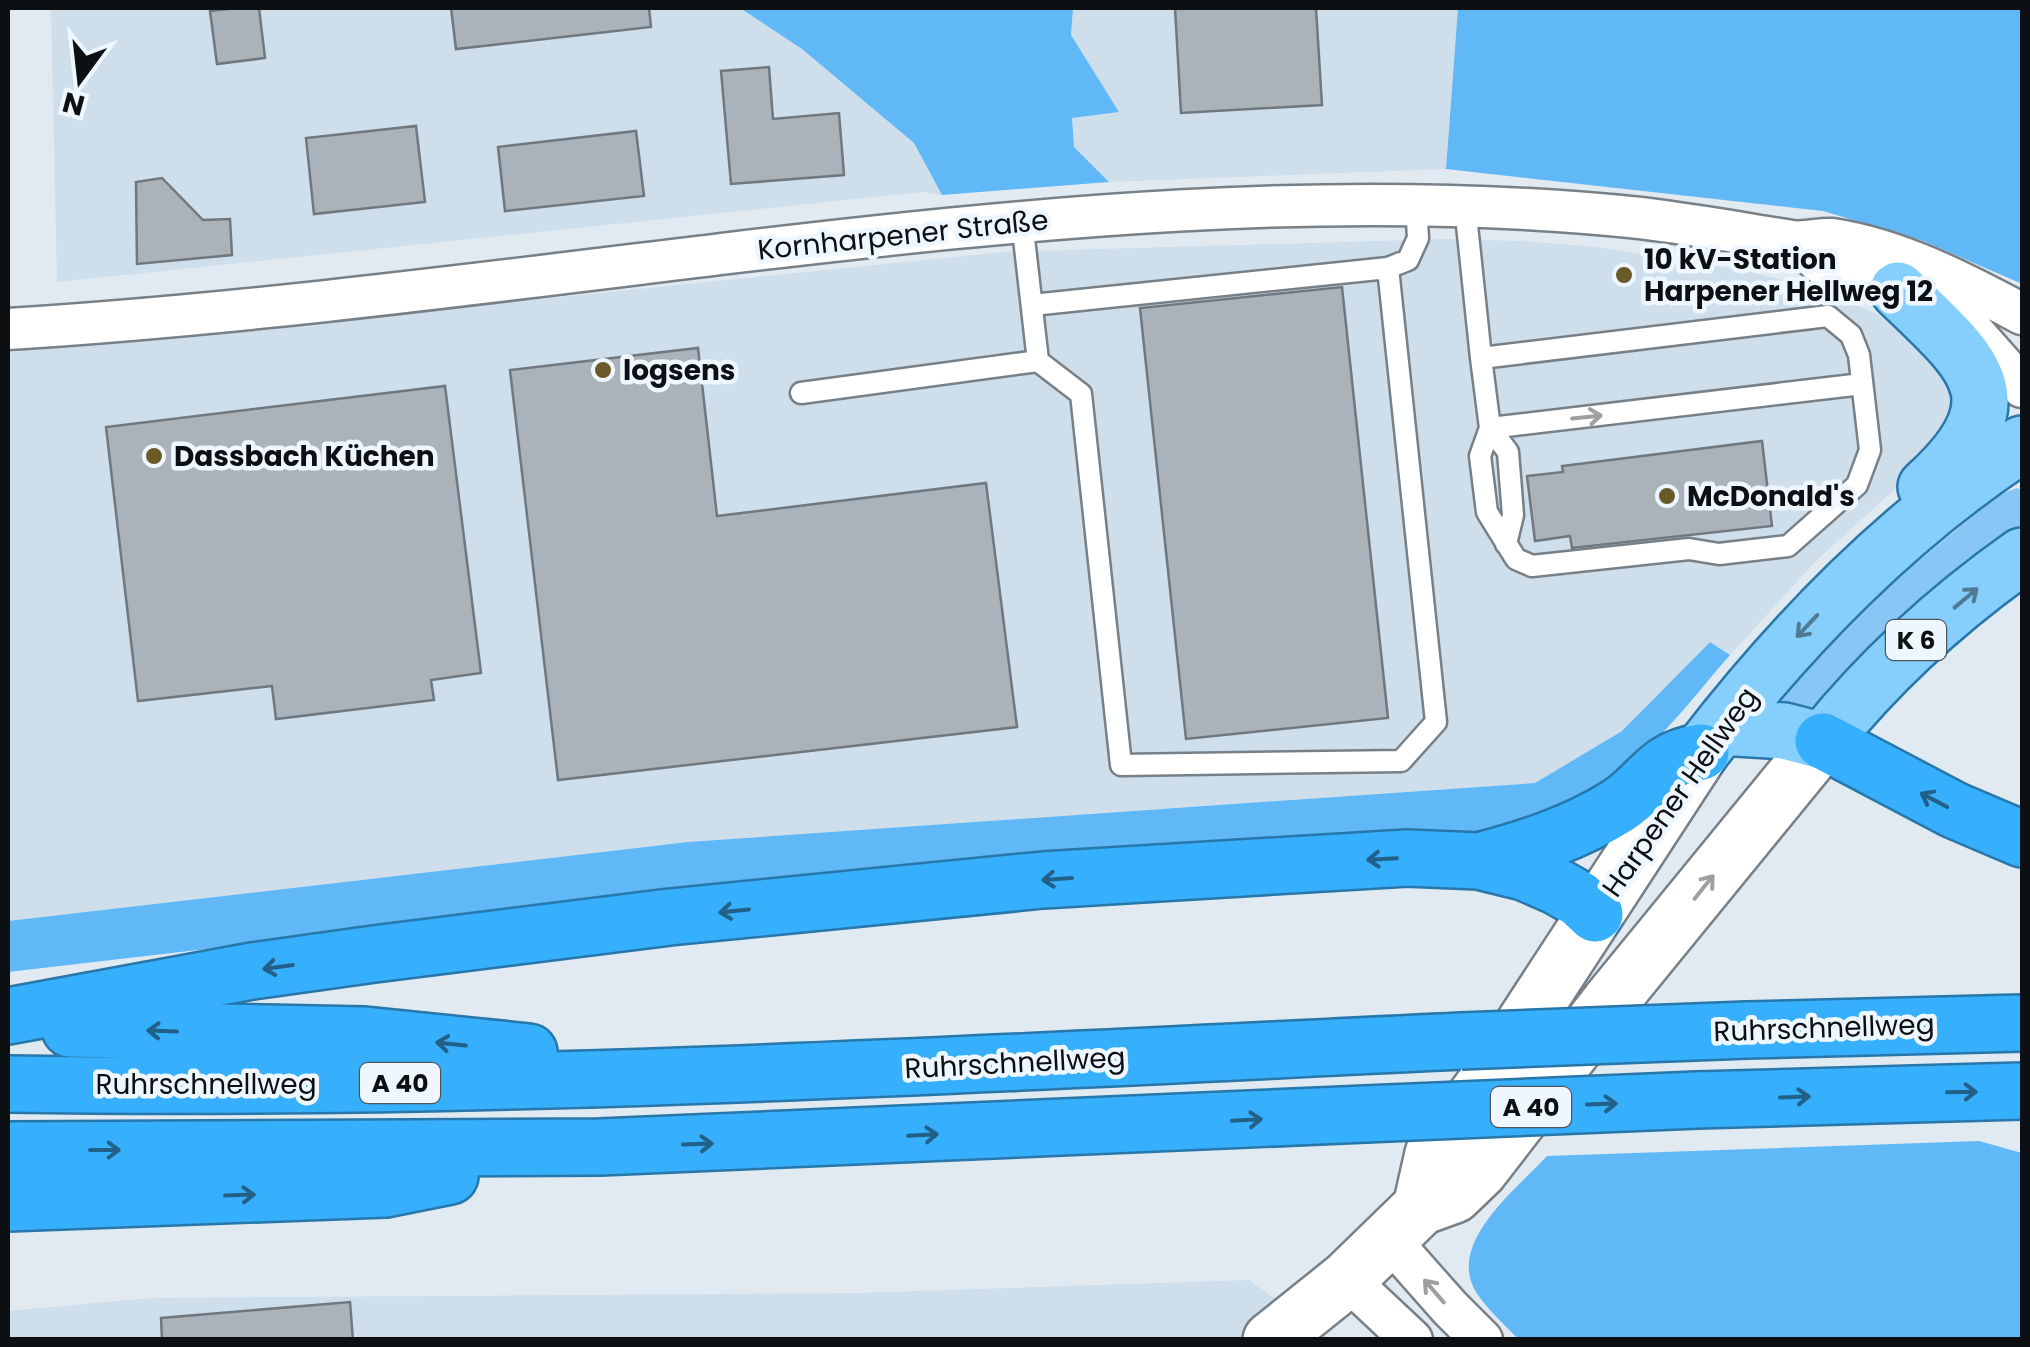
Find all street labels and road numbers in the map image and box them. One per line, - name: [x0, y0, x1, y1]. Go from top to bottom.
- street label: Kornharpener Straße: [756, 200, 1050, 270]
- road number: K 6: [1886, 620, 1946, 660]
- street label: Harpener Hellweg: [1593, 679, 1767, 905]
- street label: Ruhrschnellweg: [1713, 1005, 1935, 1051]
- street label: Ruhrschnellweg: [904, 1038, 1126, 1088]
- road number: A 40: [360, 1063, 440, 1103]
- street label: Ruhrschnellweg: [95, 1065, 317, 1104]
- road number: A 40: [1491, 1087, 1571, 1127]

